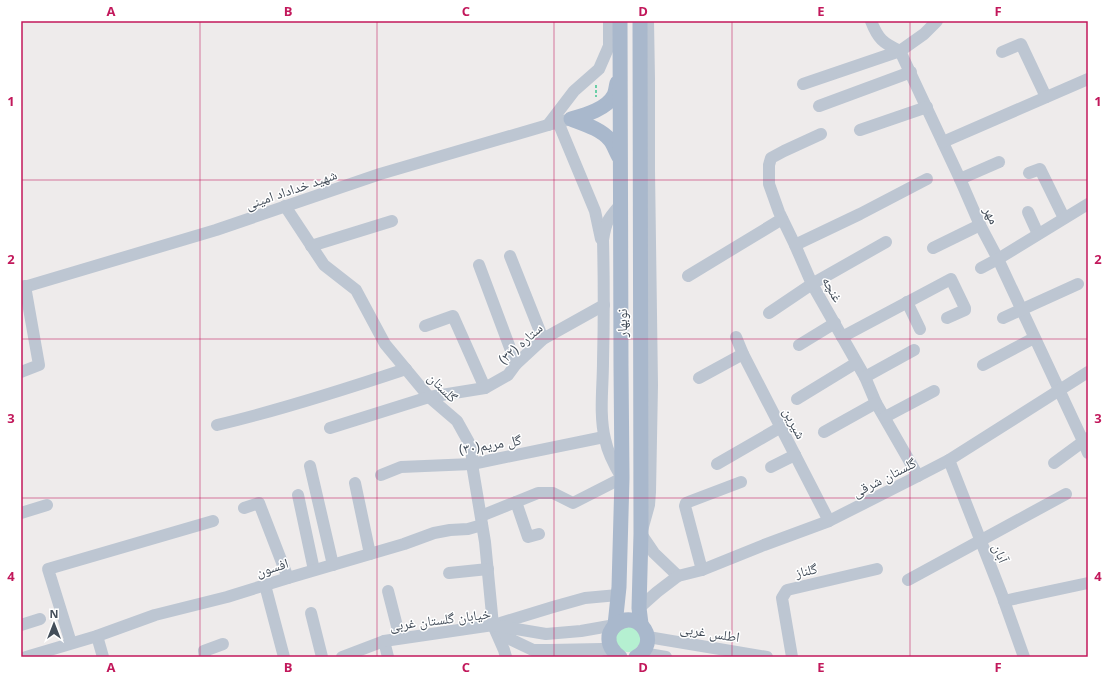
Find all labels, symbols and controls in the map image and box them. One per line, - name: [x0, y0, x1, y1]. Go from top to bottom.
- text: A: [107, 2, 116, 20]
- text: B: [284, 2, 293, 20]
- text: C: [462, 2, 470, 20]
- text: D: [638, 2, 648, 20]
- text: E: [817, 2, 825, 20]
- text: F: [994, 2, 1002, 20]
- text: 1: [7, 92, 15, 110]
- text: 1: [1094, 92, 1102, 110]
- street label: شهید خداداد امینی: [243, 164, 339, 214]
- street label: مهر: [979, 202, 1004, 227]
- text: 2: [7, 250, 15, 268]
- text: 2: [1094, 250, 1102, 268]
- street label: غنچه: [818, 273, 848, 305]
- street label: نوبهار: [612, 309, 631, 338]
- street label: ستاره (۳۲): [494, 318, 546, 368]
- street label: گلستان: [424, 368, 462, 406]
- street label: شیرین: [779, 404, 811, 442]
- text: 3: [7, 409, 15, 427]
- text: 3: [1094, 409, 1102, 427]
- street label: گل مریم(۳۰): [457, 430, 523, 459]
- street label: گلستان شرقی: [849, 453, 919, 501]
- street label: آبان: [989, 541, 1014, 566]
- street label: افسون: [253, 553, 291, 581]
- street label: گلناز: [792, 558, 819, 582]
- text: 4: [7, 567, 15, 585]
- text: 4: [1094, 567, 1102, 585]
- street label: خیابان گلستان غربی: [388, 603, 492, 635]
- north arrow: [34, 604, 74, 644]
- text: N: [50, 606, 58, 621]
- street label: اطلس غربی: [679, 618, 741, 646]
- text: A: [107, 658, 116, 676]
- text: B: [284, 658, 293, 676]
- text: C: [462, 658, 470, 676]
- text: D: [638, 658, 648, 676]
- text: E: [817, 658, 825, 676]
- text: F: [994, 658, 1002, 676]

